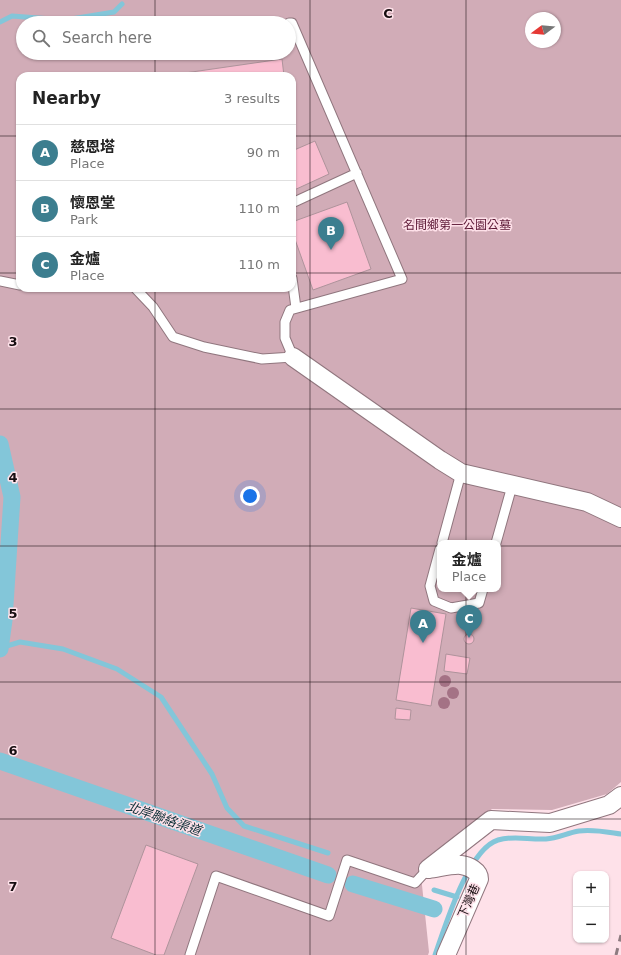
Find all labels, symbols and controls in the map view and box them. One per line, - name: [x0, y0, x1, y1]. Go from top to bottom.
- text: C: [383, 6, 393, 21]
- north arrow: [525, 12, 561, 48]
- search box: [16, 16, 296, 60]
- icon: search: [30, 27, 52, 49]
- text: Search here: [62, 29, 152, 47]
- text: Nearby: [32, 88, 101, 108]
- text: 3 results: [224, 91, 280, 106]
- text: 慈恩塔: [70, 138, 115, 156]
- text: A: [40, 145, 50, 160]
- text: 90 m: [247, 145, 280, 160]
- text: Place: [70, 156, 105, 171]
- text: 懷恩堂: [70, 194, 115, 212]
- text: B: [40, 201, 50, 216]
- text: 110 m: [238, 201, 280, 216]
- text: Park: [70, 212, 98, 227]
- pin: B: [318, 217, 344, 250]
- park label: 名間鄉第一公園公墓: [403, 218, 511, 232]
- text: 金爐: [70, 250, 100, 268]
- text: C: [40, 257, 50, 272]
- text: 110 m: [238, 257, 280, 272]
- text: Place: [70, 268, 105, 283]
- text: 3: [8, 334, 18, 349]
- text: 4: [8, 470, 18, 485]
- your location: [240, 486, 260, 506]
- popup: [437, 540, 501, 592]
- text: 金爐: [452, 551, 482, 569]
- text: Place: [452, 569, 486, 584]
- pin: C: [456, 605, 482, 638]
- text: 5: [8, 606, 18, 621]
- pin: A: [410, 610, 436, 643]
- text: 6: [8, 743, 18, 758]
- water label: 北岸聯絡渠道: [125, 799, 205, 839]
- map controls: [573, 871, 609, 943]
- button: +: [573, 871, 609, 907]
- text: 7: [8, 879, 18, 894]
- street label: 下灣巷: [455, 882, 483, 920]
- button: −: [573, 907, 609, 943]

